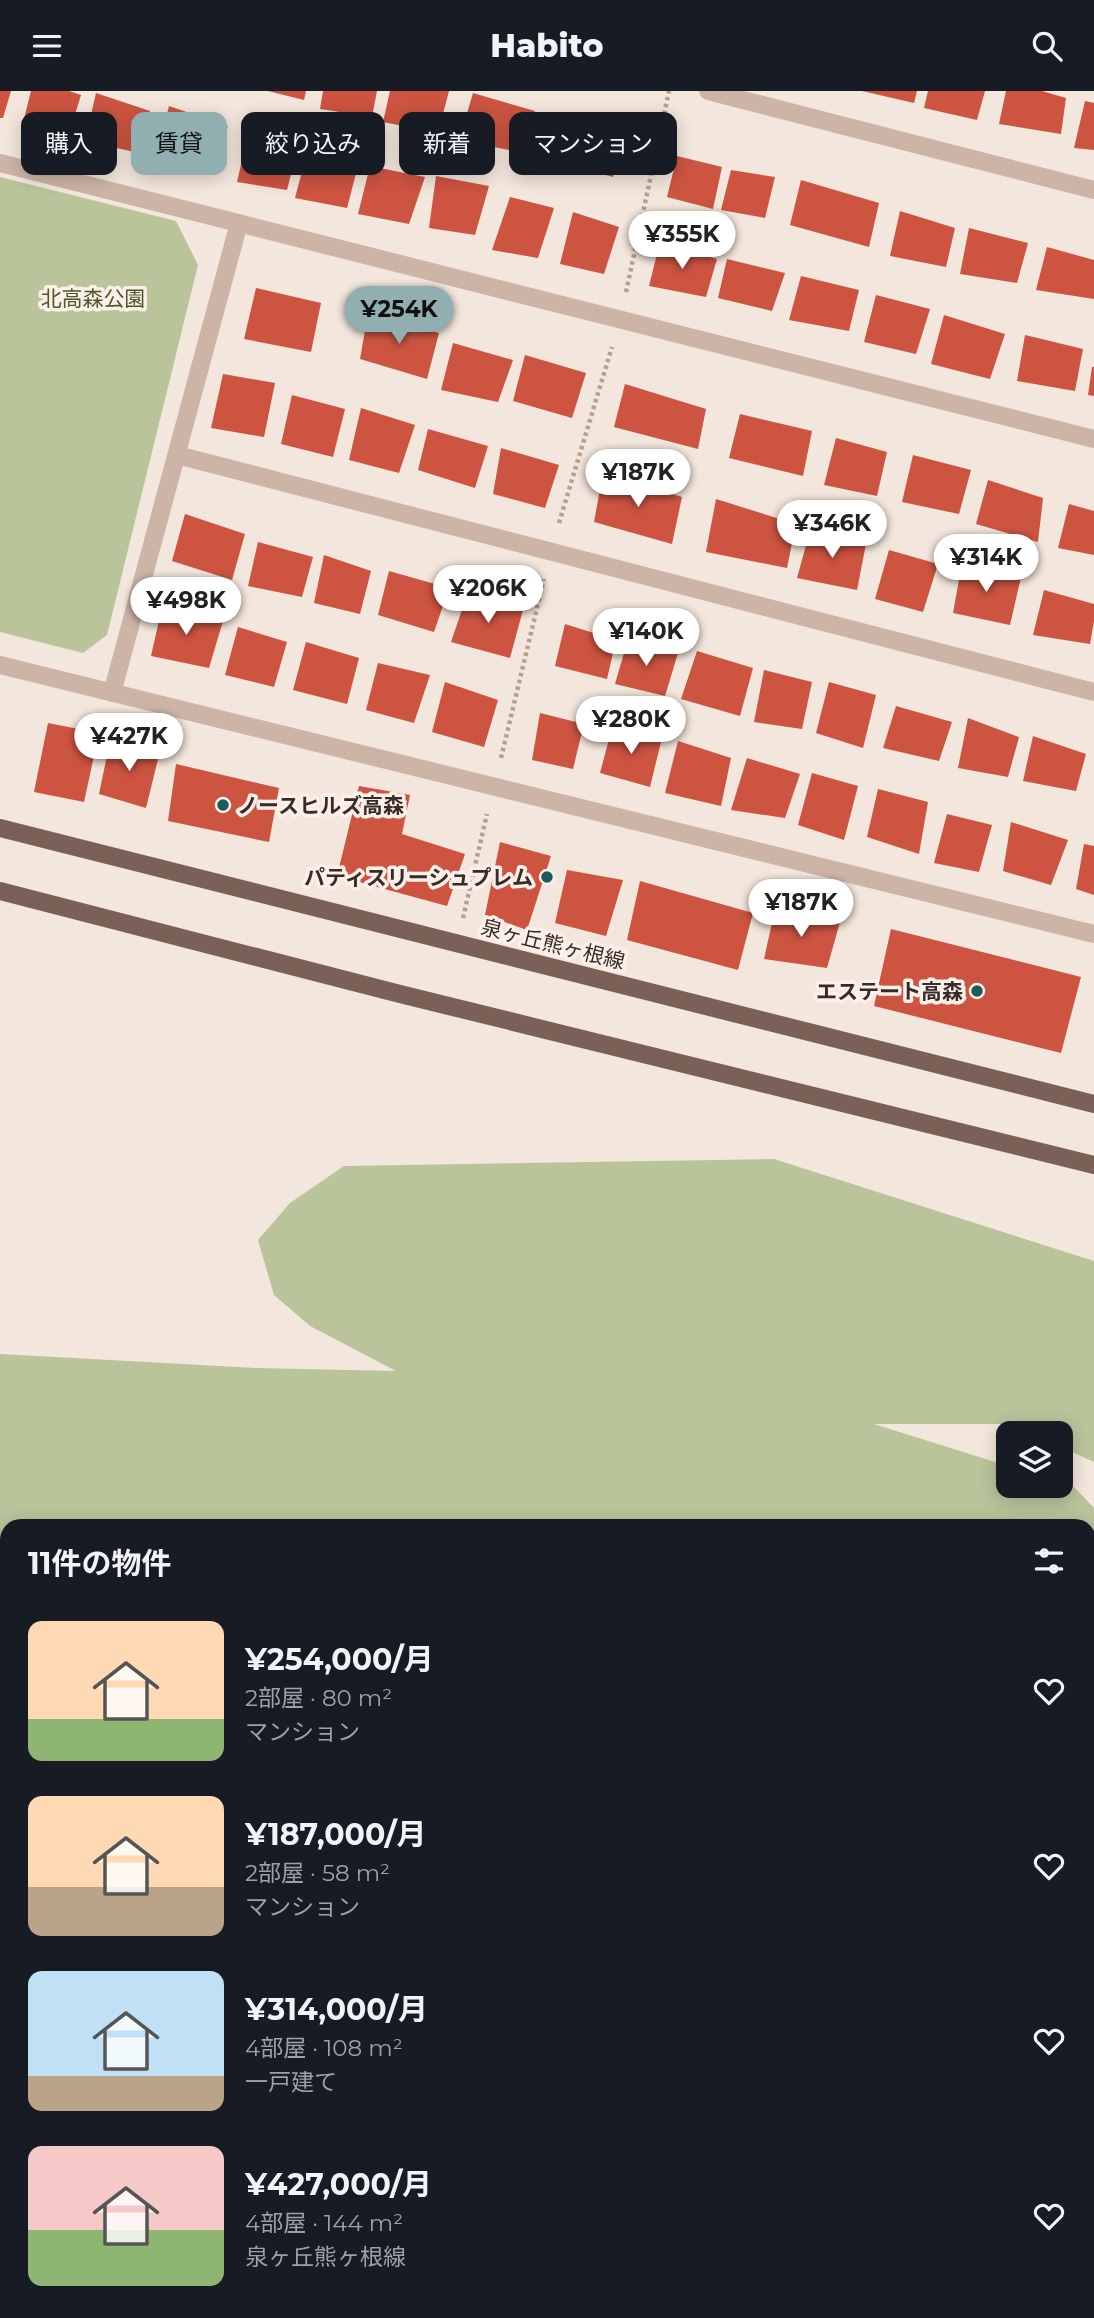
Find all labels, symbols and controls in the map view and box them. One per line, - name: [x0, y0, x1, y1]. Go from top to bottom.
- text: Habito: [490, 26, 604, 65]
- icon: menu: [28, 27, 66, 65]
- icon: search: [1028, 27, 1066, 65]
- chip: 購入: [21, 112, 117, 175]
- chip: 賃貸: [131, 112, 227, 175]
- chip: 絞り込み: [241, 112, 385, 175]
- chip: 新着: [399, 112, 495, 175]
- chip: マンション: [509, 112, 677, 175]
- pin: ¥355K: [633, 211, 731, 271]
- text: ¥355K: [645, 220, 719, 248]
- park label: 北高森公園: [41, 286, 146, 311]
- pin: ¥254K: [350, 287, 448, 346]
- text: ¥254K: [360, 295, 438, 323]
- pin: ¥187K: [589, 449, 687, 509]
- text: ¥187K: [601, 458, 675, 486]
- pin: ¥346K: [783, 501, 881, 560]
- text: ¥346K: [793, 509, 871, 537]
- pin: ¥314K: [937, 535, 1035, 594]
- text: ¥314K: [950, 543, 1022, 571]
- pin: ¥206K: [439, 566, 537, 625]
- text: ¥206K: [449, 574, 527, 602]
- pin: ¥498K: [137, 577, 235, 637]
- text: ¥498K: [146, 586, 226, 614]
- pin: ¥140K: [597, 609, 695, 668]
- text: ¥140K: [608, 617, 684, 645]
- pin: ¥280K: [582, 697, 680, 756]
- text: ¥280K: [592, 705, 670, 733]
- pin: ¥427K: [80, 713, 178, 773]
- text: ¥427K: [90, 722, 168, 750]
- place label: ノースヒルズ高森: [237, 793, 404, 818]
- marker: ノースヒルズ高森: [215, 797, 231, 813]
- place label: パティスリーシュプレム: [304, 865, 533, 890]
- marker: パティスリーシュプレム: [539, 869, 555, 885]
- pin: ¥187K: [752, 879, 850, 939]
- text: ¥187K: [764, 888, 838, 916]
- street label: 泉ヶ丘熊ヶ根線: [479, 914, 627, 974]
- place label: エステート高森: [816, 979, 963, 1004]
- marker: エステート高森: [969, 983, 985, 999]
- map controls: [996, 1421, 1073, 1498]
- button: layers: [996, 1421, 1073, 1498]
- icon: filters: [1030, 1542, 1068, 1580]
- text: 11件の物件: [28, 1545, 172, 1582]
- text: ¥254,000/月: [245, 1641, 434, 1678]
- icon: home: [84, 1649, 168, 1733]
- icon: heart: [1030, 1672, 1068, 1710]
- text: 2部屋 · 80 m²: [245, 1684, 392, 1712]
- text: マンション: [245, 1718, 360, 1746]
- text: ¥187,000/月: [245, 1816, 426, 1853]
- icon: home: [84, 1824, 168, 1908]
- icon: heart: [1030, 1847, 1068, 1885]
- text: 2部屋 · 58 m²: [245, 1859, 390, 1887]
- text: マンション: [245, 1893, 360, 1921]
- text: ¥314,000/月: [245, 1991, 428, 2028]
- icon: home: [84, 1999, 168, 2083]
- icon: heart: [1030, 2022, 1068, 2060]
- text: 4部屋 · 108 m²: [245, 2034, 403, 2062]
- text: 一戸建て: [245, 2068, 337, 2096]
- text: ¥427,000/月: [245, 2166, 432, 2203]
- icon: home: [84, 2174, 168, 2258]
- icon: heart: [1030, 2197, 1068, 2235]
- text: 4部屋 · 144 m²: [245, 2209, 403, 2237]
- text: 泉ヶ丘熊ヶ根線: [245, 2243, 406, 2271]

